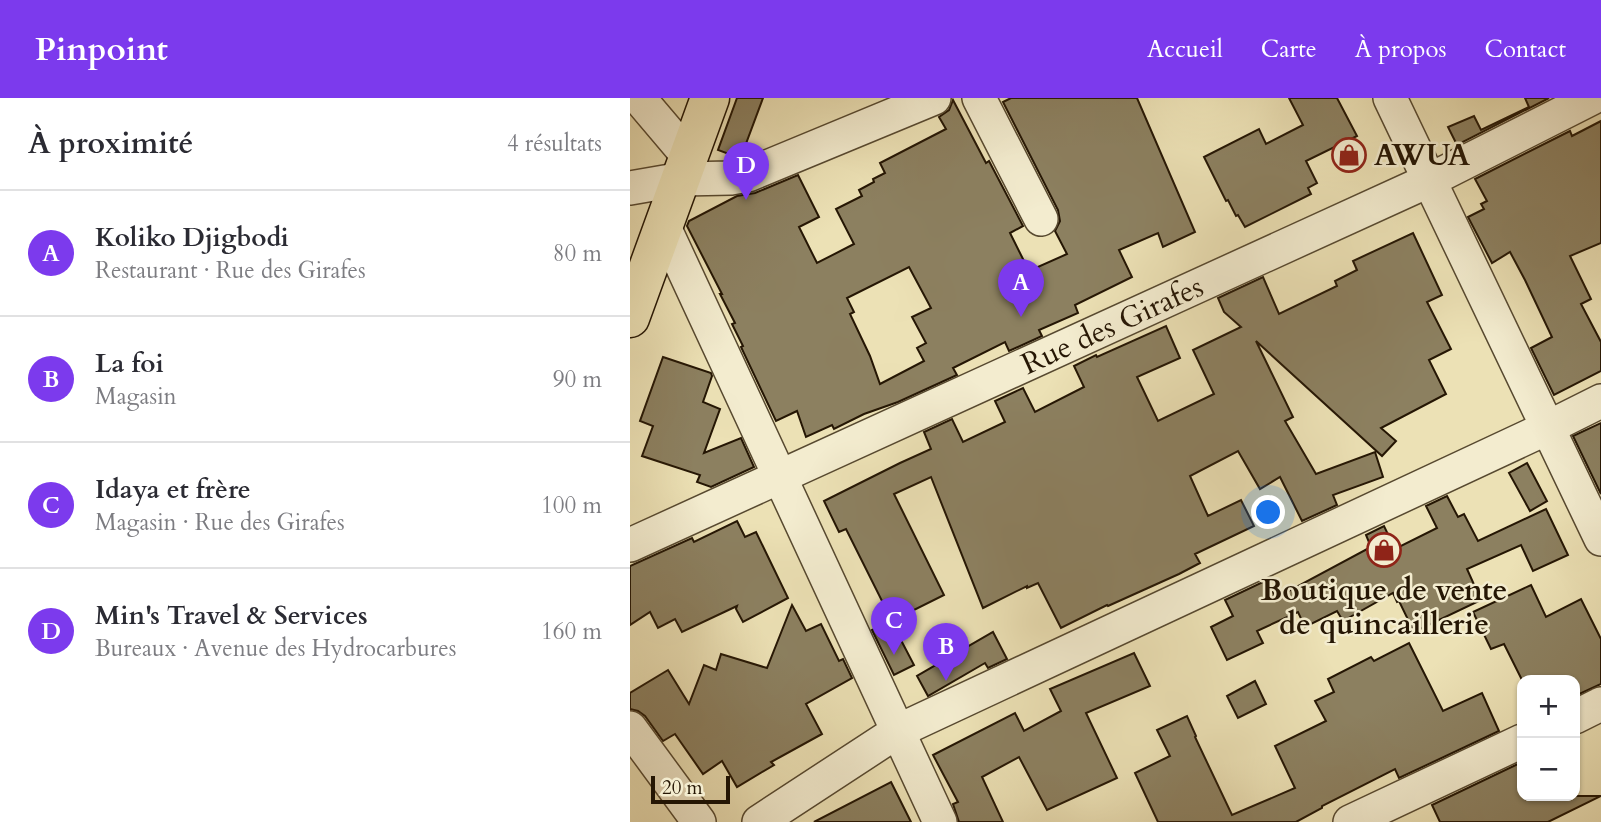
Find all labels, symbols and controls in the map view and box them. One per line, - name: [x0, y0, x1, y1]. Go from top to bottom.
- text: Pinpoint: [35, 27, 168, 72]
- text: Accueil: [1147, 33, 1223, 66]
- text: Carte: [1261, 33, 1317, 66]
- text: À propos: [1355, 33, 1447, 66]
- text: Contact: [1485, 33, 1566, 66]
- text: À proximité: [28, 123, 193, 164]
- text: 4 résultats: [507, 128, 602, 159]
- place label: AWUA: [1374, 135, 1470, 176]
- shop icon: AWUA: [1330, 136, 1368, 174]
- pin: D: [723, 142, 769, 200]
- text: Koliko Djigbodi: [95, 220, 289, 255]
- text: A: [42, 238, 60, 269]
- text: 80 m: [553, 238, 602, 269]
- text: Restaurant · Rue des Girafes: [95, 255, 366, 286]
- pin: A: [998, 259, 1044, 317]
- street label: Rue des Girafes: [1015, 266, 1210, 385]
- text: La foi: [95, 346, 164, 381]
- text: B: [43, 364, 59, 395]
- text: 90 m: [553, 364, 602, 395]
- text: Magasin: [95, 381, 177, 412]
- text: Idaya et frère: [95, 472, 251, 507]
- text: C: [42, 490, 60, 521]
- text: 100 m: [541, 490, 602, 521]
- your location: [1251, 495, 1285, 529]
- text: Magasin · Rue des Girafes: [95, 507, 345, 538]
- shop icon: Boutique de vente de quincaillerie: [1365, 531, 1403, 569]
- place label: Boutique de vente de quincaillerie: [1261, 570, 1507, 645]
- pin: C: [871, 597, 917, 655]
- text: Min's Travel & Services: [95, 598, 368, 633]
- text: D: [41, 616, 61, 647]
- text: 160 m: [541, 616, 602, 647]
- pin: B: [923, 623, 969, 681]
- text: Bureaux · Avenue des Hydrocarbures: [95, 633, 456, 664]
- map controls: [1517, 675, 1580, 801]
- button: +: [1517, 675, 1580, 738]
- button: −: [1517, 738, 1580, 801]
- scale bar: [651, 773, 730, 805]
- text: 20 m: [662, 775, 703, 801]

